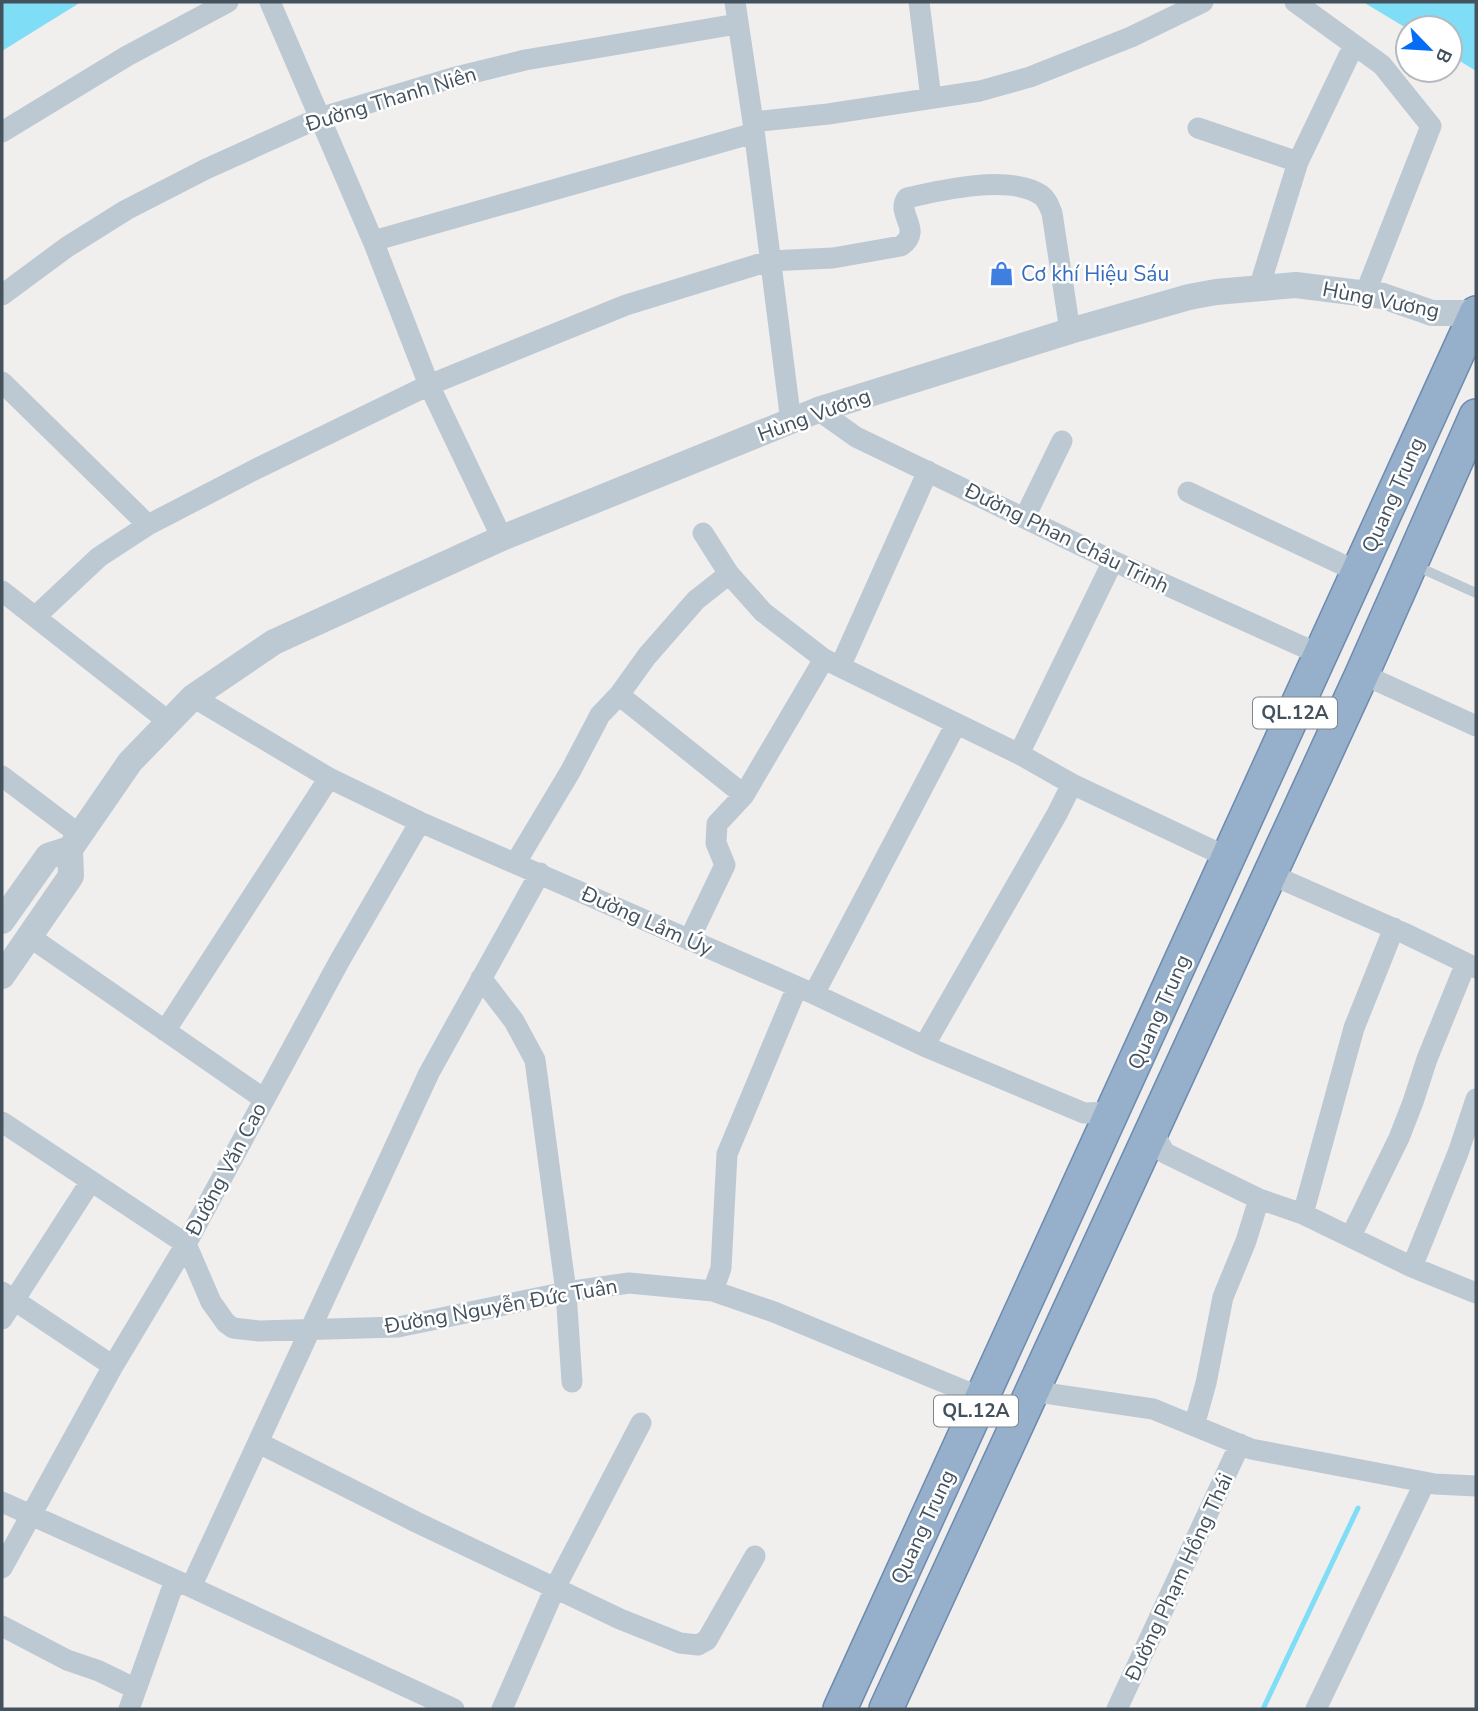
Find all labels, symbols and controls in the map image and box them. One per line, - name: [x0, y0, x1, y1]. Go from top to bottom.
- north arrow: [1394, 14, 1464, 84]
- text: B: [1429, 44, 1458, 67]
- street label: Đường Thanh Niên: [301, 60, 480, 139]
- shop icon: Cơ khí Hiệu Sáu: [987, 260, 1015, 288]
- place label: Cơ khí Hiệu Sáu: [1021, 260, 1169, 288]
- street label: Hùng Vương: [1320, 275, 1442, 325]
- street label: Hùng Vương: [754, 382, 874, 448]
- street label: Quang Trung: [1355, 433, 1431, 557]
- street label: Đường Phan Châu Trinh: [959, 476, 1174, 600]
- road number: QL.12A: [1253, 698, 1337, 728]
- street label: Đường Lâm Úy: [576, 879, 717, 962]
- street label: Quang Trung: [1121, 950, 1197, 1074]
- street label: Đường Văn Cao: [179, 1098, 273, 1241]
- street label: Đường Nguyễn Đức Tuân: [381, 1272, 620, 1340]
- road number: QL.12A: [934, 1396, 1018, 1427]
- street label: Quang Trung: [884, 1465, 962, 1589]
- street label: Đường Phạm Hồng Thái: [1118, 1469, 1240, 1686]

